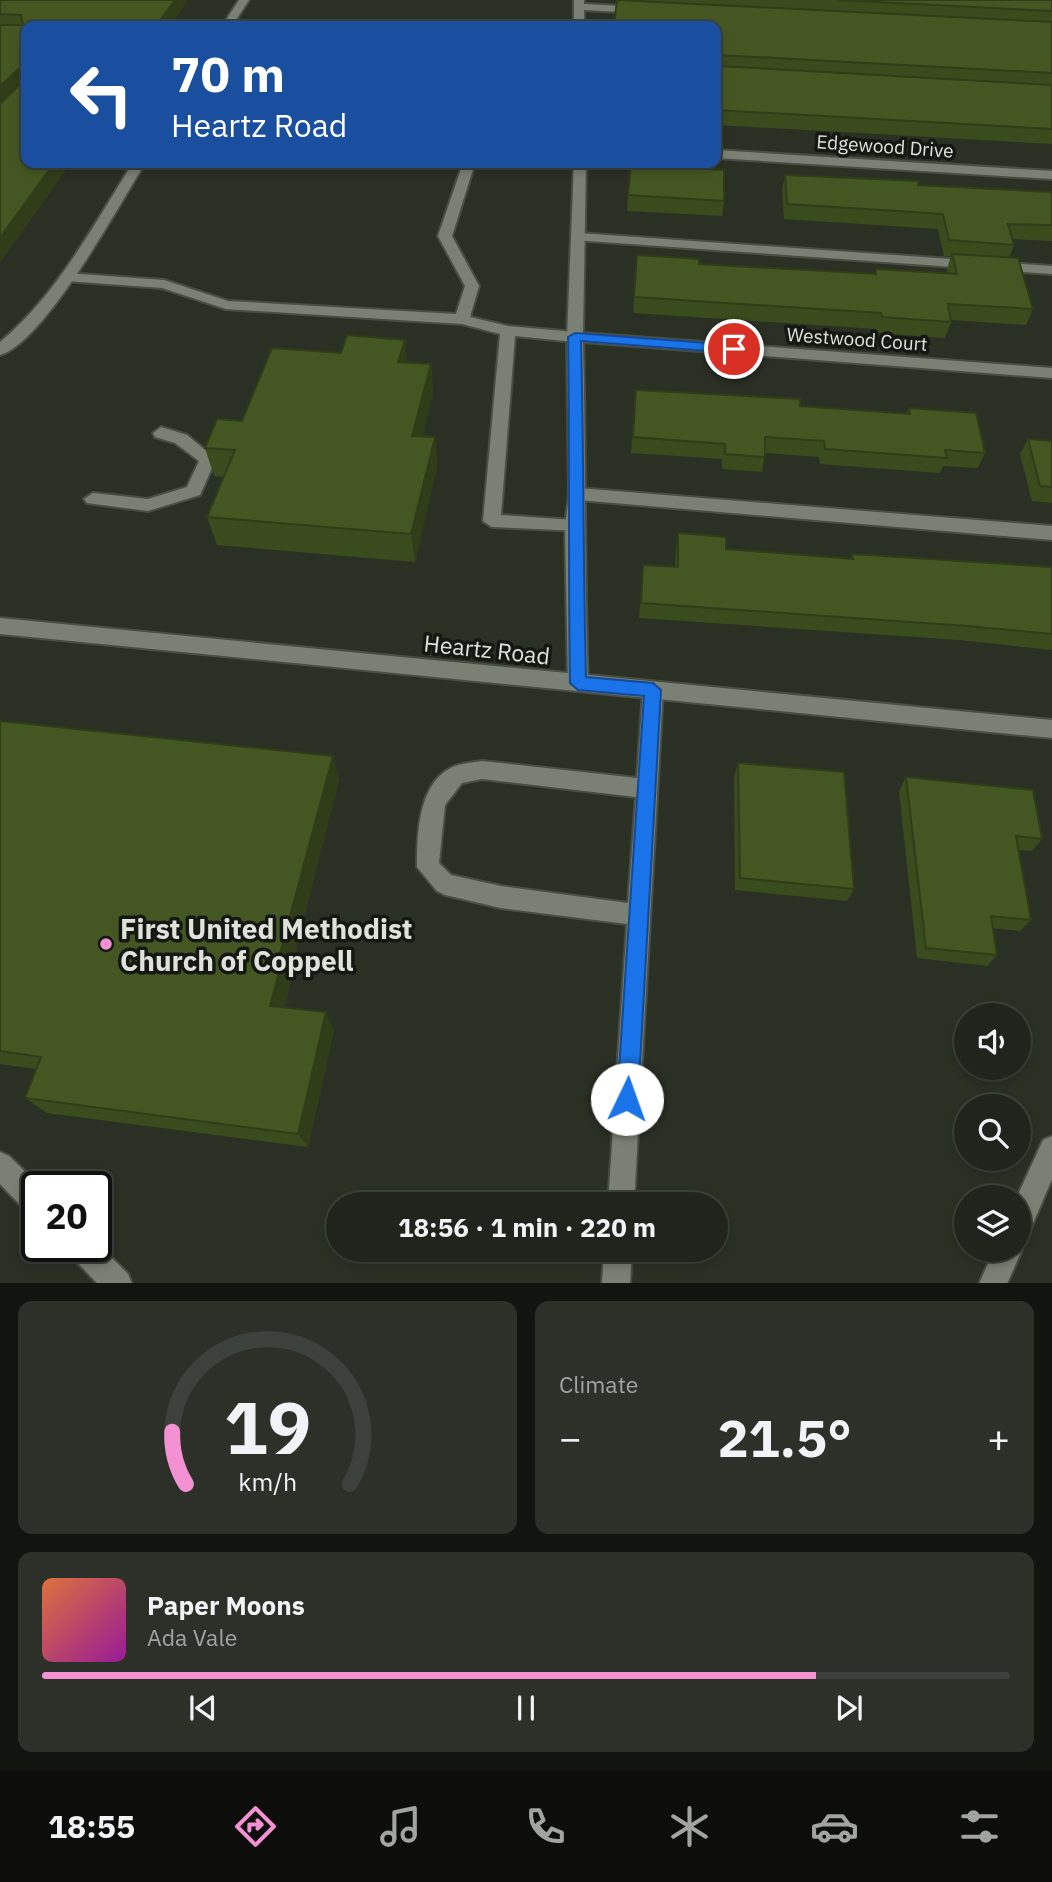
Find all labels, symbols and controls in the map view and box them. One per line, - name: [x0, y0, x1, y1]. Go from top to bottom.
- text: 70 m: [171, 42, 285, 105]
- icon: left: [56, 49, 147, 140]
- text: Heartz Road: [171, 104, 347, 146]
- street label: Edgewood Drive: [816, 129, 954, 163]
- pin: [704, 319, 764, 379]
- street label: Westwood Court: [786, 322, 928, 356]
- icon: arrive: [715, 330, 753, 368]
- street label: Heartz Road: [422, 627, 552, 671]
- place label: First United Methodist Church of Coppell: [120, 910, 413, 979]
- marker: First United Methodist Church of Coppell: [98, 936, 114, 952]
- map controls: [954, 1003, 1031, 1262]
- button: sound: [954, 1003, 1031, 1080]
- position arrow: [590, 1062, 664, 1136]
- button: search: [954, 1094, 1031, 1171]
- speed limit sign: 20: [21, 1171, 112, 1262]
- button: layers: [954, 1185, 1031, 1262]
- text: 18:56 · 1 min · 220 m: [398, 1210, 656, 1244]
- text: Climate: [559, 1369, 638, 1399]
- text: 19: [224, 1379, 311, 1474]
- text: 21.5°: [717, 1404, 852, 1471]
- text: −: [559, 1413, 582, 1462]
- text: +: [987, 1413, 1010, 1462]
- text: km/h: [238, 1464, 297, 1497]
- text: Paper Moons: [147, 1588, 305, 1622]
- text: Ada Vale: [147, 1622, 237, 1652]
- icon: previous: [184, 1689, 222, 1727]
- icon: pause: [507, 1689, 545, 1727]
- icon: next: [830, 1689, 868, 1727]
- icon: directions: [231, 1802, 280, 1851]
- icon: music: [376, 1802, 425, 1851]
- icon: phone: [521, 1802, 570, 1851]
- icon: climate: [665, 1802, 714, 1851]
- icon: car: [810, 1802, 859, 1851]
- icon: filters: [955, 1802, 1004, 1851]
- text: 18:55: [48, 1805, 135, 1847]

